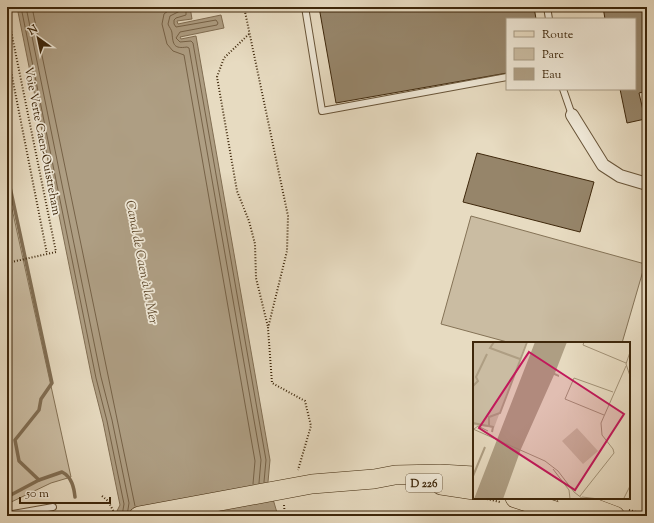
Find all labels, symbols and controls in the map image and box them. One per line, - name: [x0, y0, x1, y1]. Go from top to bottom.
- north arrow: [18, 18, 58, 58]
- legend: [506, 18, 636, 90]
- text: N: [24, 21, 41, 40]
- text: Route: [542, 26, 574, 44]
- text: Parc: [542, 46, 564, 64]
- street label: Voie Verte Caen-Ouistreham: [19, 65, 65, 217]
- text: Eau: [542, 66, 562, 84]
- water label: Canal de Caen à la Mer: [120, 199, 162, 326]
- inset map: [473, 342, 630, 499]
- road number: D 226: [406, 474, 442, 492]
- scale bar: [20, 479, 110, 505]
- text: 50 m: [25, 485, 49, 503]

